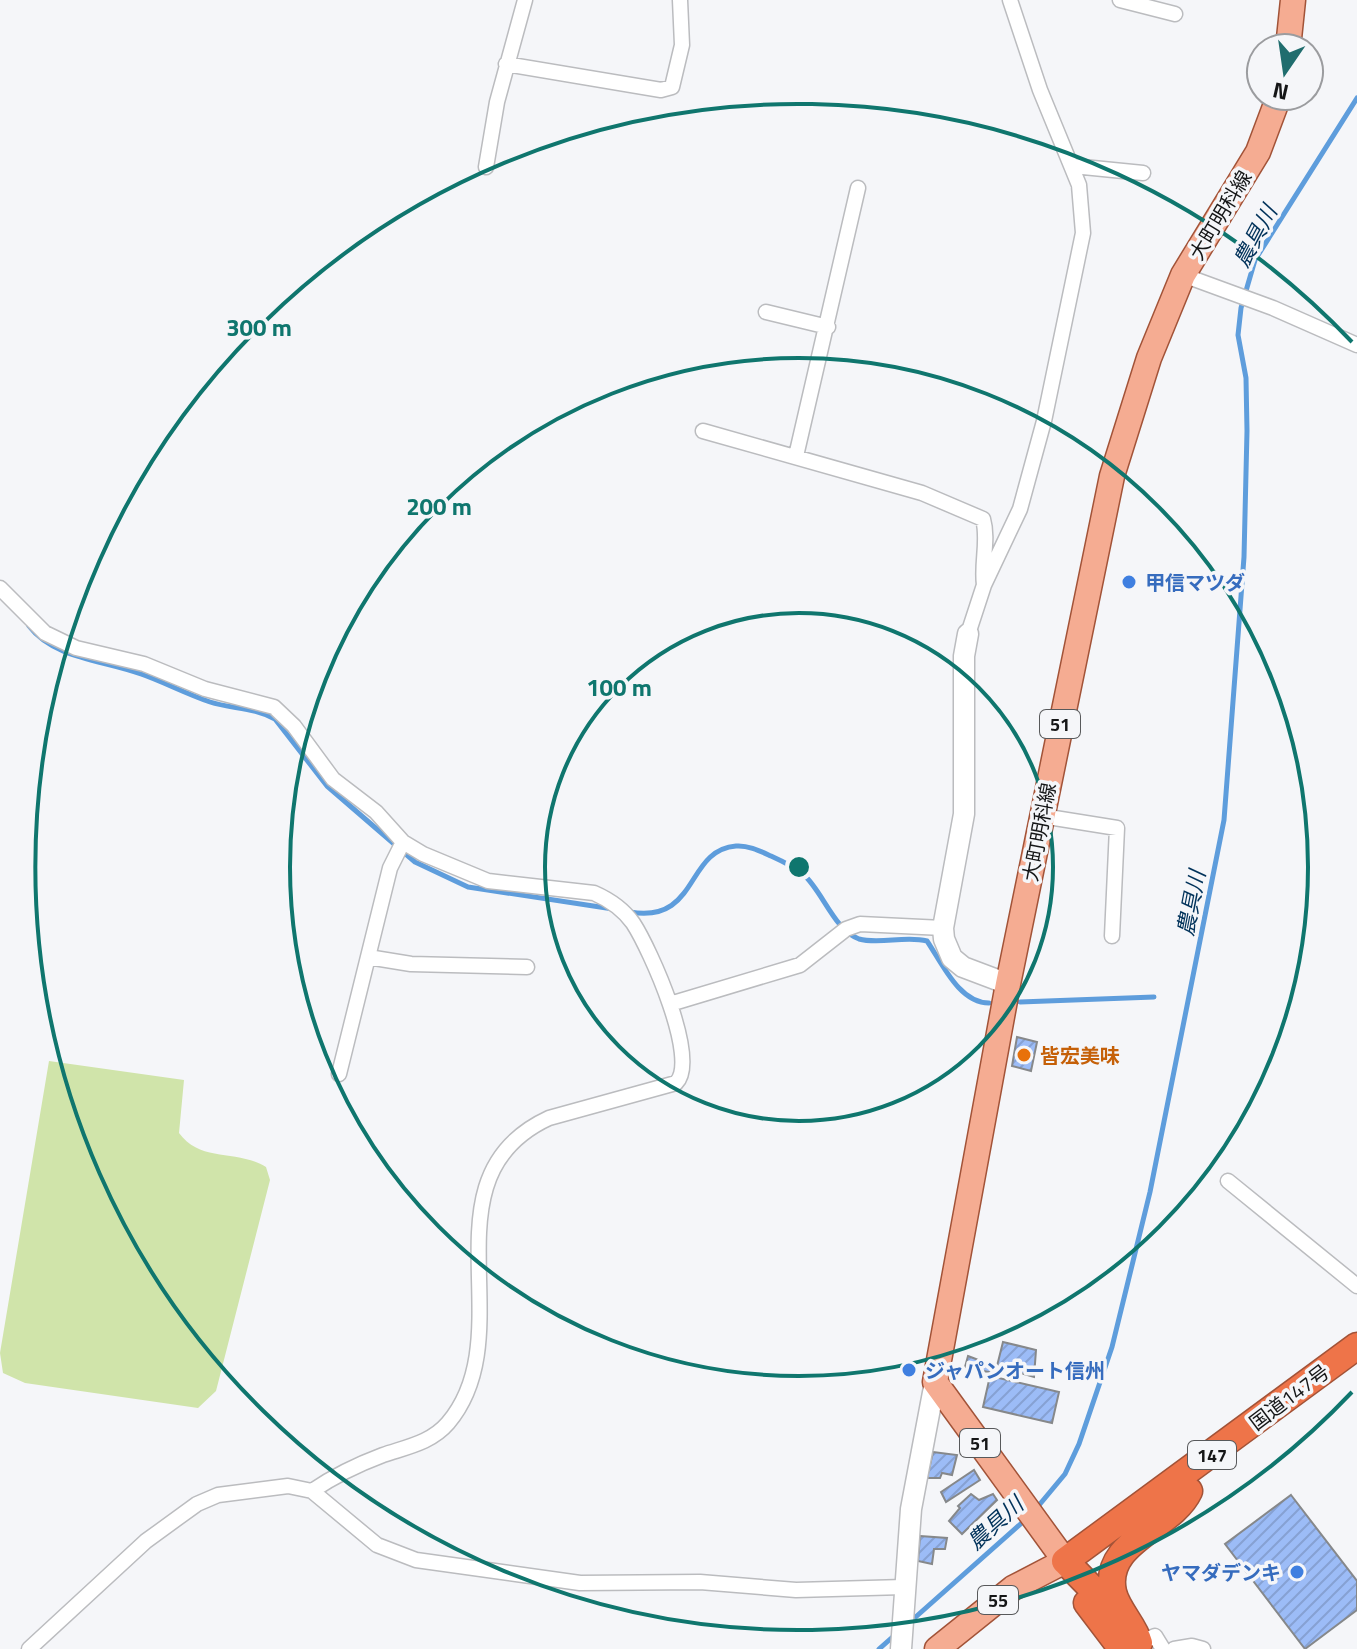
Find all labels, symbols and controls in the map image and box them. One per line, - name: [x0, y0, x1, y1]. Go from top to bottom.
- north arrow: [1245, 32, 1325, 112]
- text: N: [1269, 73, 1292, 110]
- street label: 大町明科線: [1181, 164, 1259, 266]
- water label: 農具川: [1224, 197, 1286, 273]
- text: 300 m: [226, 309, 292, 345]
- text: 200 m: [406, 488, 472, 524]
- place label: 甲信マツダ: [1145, 567, 1245, 598]
- marker: 甲信マツダ: [1120, 573, 1138, 591]
- text: 100 m: [586, 669, 652, 705]
- road number: 51: [1040, 710, 1080, 738]
- street label: 大町明科線: [1014, 780, 1064, 884]
- centre of rings: [785, 853, 813, 881]
- water label: 農具川: [1168, 865, 1214, 939]
- place label: 皆宏美味: [1040, 1040, 1120, 1071]
- marker: 皆宏美味: [1015, 1046, 1033, 1064]
- place label: ジャパンオート信州: [925, 1355, 1105, 1386]
- street label: 国道147号: [1242, 1356, 1336, 1438]
- marker: ジャパンオート信州: [900, 1361, 918, 1379]
- road number: 51: [960, 1429, 1000, 1457]
- road number: 147: [1188, 1441, 1236, 1469]
- water label: 農具川: [959, 1487, 1032, 1558]
- place label: ヤマダデンキ: [1161, 1557, 1281, 1588]
- marker: ヤマダデンキ: [1288, 1563, 1306, 1581]
- road number: 55: [978, 1586, 1018, 1614]

